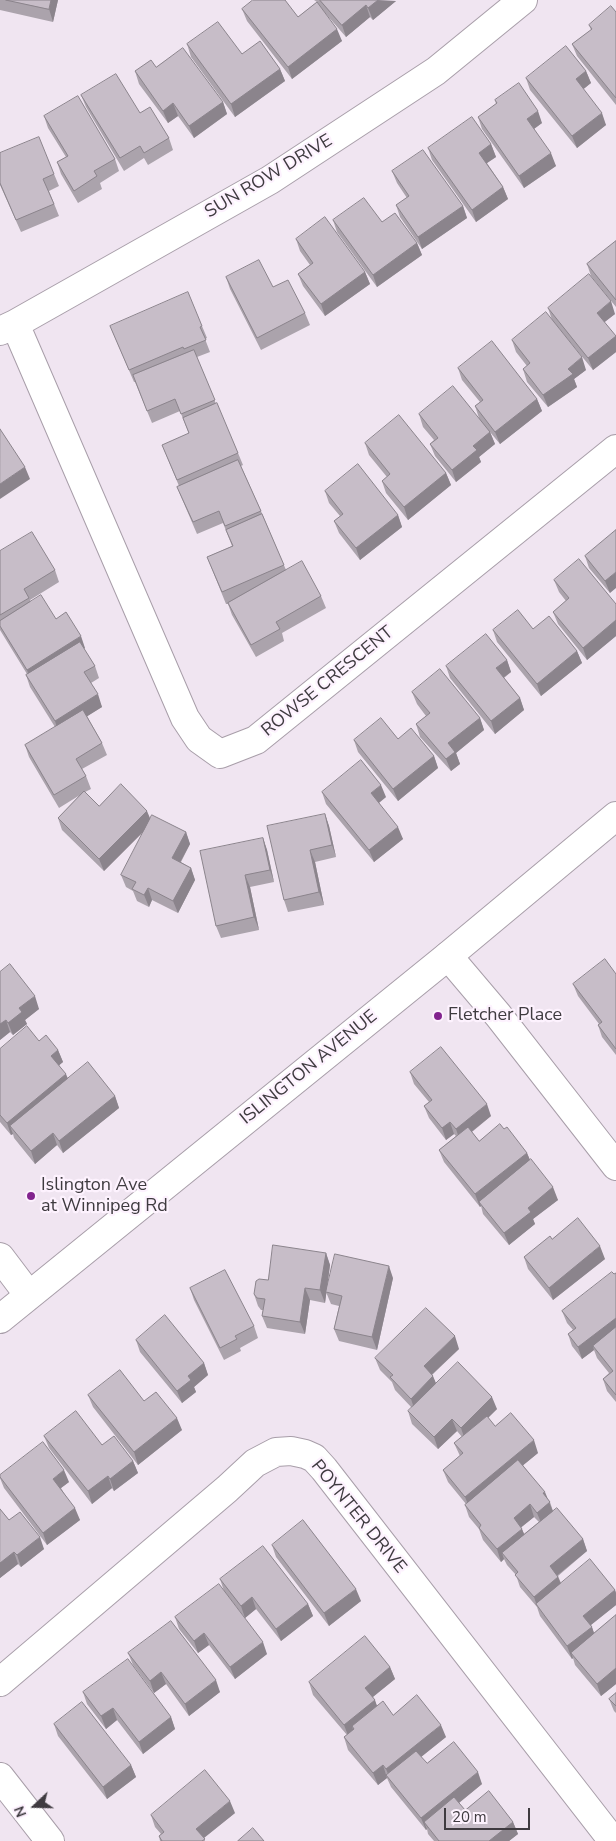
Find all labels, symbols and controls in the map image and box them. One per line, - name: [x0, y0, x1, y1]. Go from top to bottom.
- street label: SUN ROW DRIVE: [201, 130, 337, 224]
- street label: ROWSE CRESCENT: [258, 622, 398, 742]
- place label: Fletcher Place: [448, 1005, 562, 1027]
- street label: ISLINGTON AVENUE: [236, 1006, 382, 1130]
- marker: Fletcher Place: [432, 1010, 444, 1022]
- place label: Islington Ave at Winnipeg Rd: [41, 1175, 168, 1218]
- marker: Islington Ave at Winnipeg Rd: [25, 1190, 37, 1202]
- street label: POYNTER DRIVE: [306, 1456, 410, 1578]
- north arrow: [10, 1781, 60, 1831]
- scale bar: [446, 1798, 532, 1830]
- text: N: [10, 1803, 31, 1820]
- text: 20 m: [452, 1807, 487, 1827]

